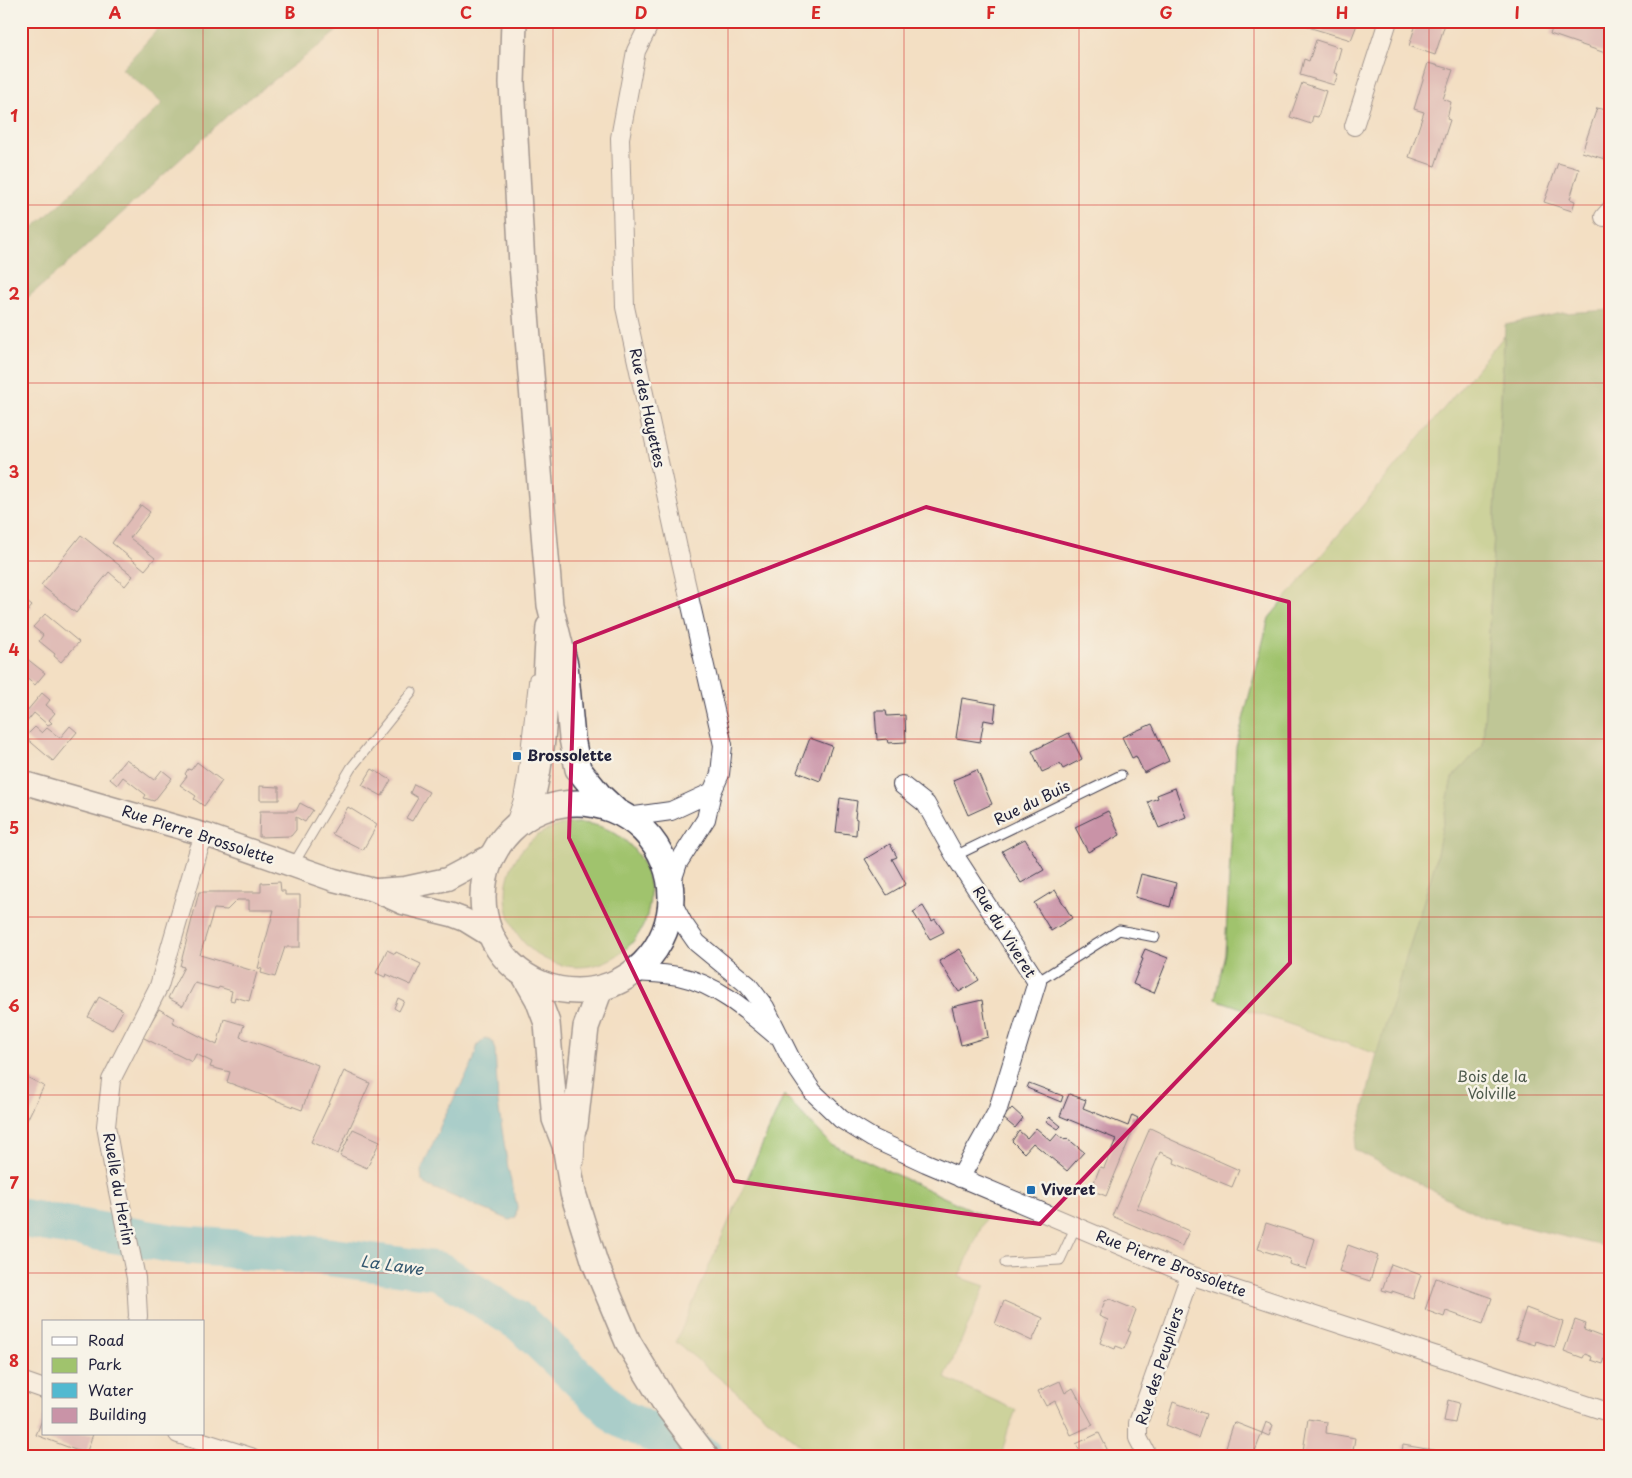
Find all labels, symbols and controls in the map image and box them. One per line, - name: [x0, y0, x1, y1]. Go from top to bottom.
- text: A: [109, 0, 122, 24]
- text: B: [285, 0, 296, 24]
- text: C: [460, 0, 472, 24]
- text: D: [635, 0, 647, 24]
- text: E: [811, 0, 821, 24]
- text: F: [986, 0, 996, 24]
- text: G: [1159, 0, 1173, 24]
- text: H: [1336, 0, 1348, 24]
- text: I: [1514, 0, 1520, 24]
- text: 1: [10, 103, 18, 127]
- text: 2: [8, 281, 20, 305]
- street label: Rue des Hayettes: [625, 346, 672, 470]
- text: 3: [9, 459, 19, 483]
- text: 4: [9, 637, 20, 661]
- place label: Brossolette: [527, 743, 612, 766]
- marker: Brossolette: [511, 750, 523, 762]
- street label: Rue du Buis: [989, 773, 1074, 830]
- street label: Rue Pierre Brossolette: [119, 798, 278, 869]
- text: 5: [9, 815, 19, 839]
- street label: Rue du Viveret: [968, 881, 1043, 982]
- text: 6: [8, 993, 20, 1017]
- park label: Bois de la Volville: [1457, 1064, 1528, 1104]
- street label: Ruelle du Herlin: [98, 1130, 141, 1247]
- text: 7: [9, 1170, 19, 1194]
- place label: Viveret: [1041, 1177, 1095, 1200]
- marker: Viveret: [1025, 1184, 1037, 1196]
- street label: Rue Pierre Brossolette: [1093, 1223, 1250, 1302]
- water label: La Lawe: [359, 1248, 426, 1280]
- street label: Rue des Peupliers: [1129, 1303, 1189, 1427]
- legend: [42, 1320, 205, 1436]
- text: Road: [88, 1328, 124, 1351]
- text: 8: [9, 1348, 19, 1372]
- text: Park: [88, 1352, 122, 1375]
- text: Water: [88, 1378, 133, 1401]
- text: Building: [88, 1402, 147, 1425]

